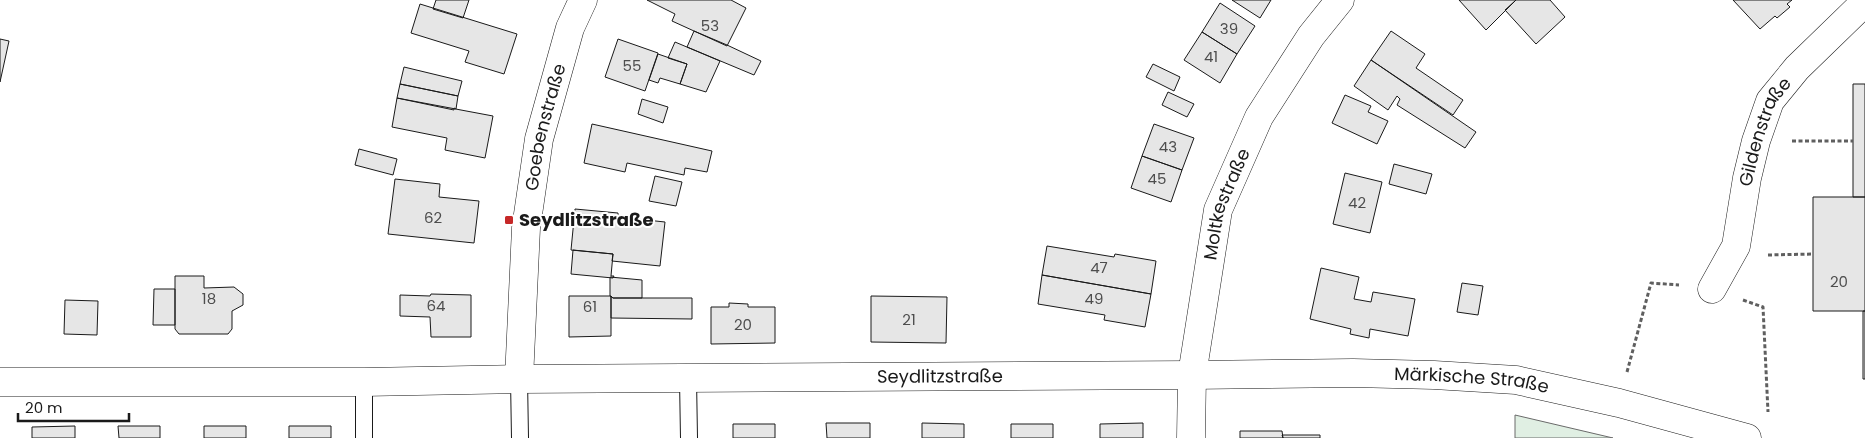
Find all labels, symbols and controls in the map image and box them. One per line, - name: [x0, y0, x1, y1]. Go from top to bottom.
- house number: 53: [701, 15, 719, 36]
- house number: 39: [1220, 18, 1238, 39]
- house number: 41: [1204, 46, 1218, 67]
- house number: 55: [623, 55, 641, 76]
- street label: Goebenstraße: [519, 61, 571, 192]
- street label: Gildenstraße: [1733, 72, 1797, 188]
- house number: 43: [1159, 136, 1177, 157]
- street label: Moltkestraße: [1197, 144, 1256, 262]
- house number: 45: [1148, 168, 1166, 189]
- house number: 42: [1348, 192, 1366, 213]
- house number: 62: [424, 207, 442, 228]
- place label: Seydlitzstraße: [519, 207, 654, 232]
- marker: Seydlitzstraße: [503, 214, 515, 226]
- house number: 47: [1090, 257, 1108, 278]
- house number: 20: [1830, 271, 1848, 292]
- house number: 18: [202, 288, 216, 309]
- house number: 49: [1085, 288, 1103, 309]
- house number: 64: [427, 295, 445, 316]
- house number: 61: [583, 296, 597, 317]
- house number: 21: [902, 309, 916, 330]
- house number: 20: [734, 314, 752, 335]
- street label: Märkische Straße: [1394, 361, 1552, 399]
- street label: Seydlitzstraße: [877, 363, 1003, 389]
- scale bar: [18, 390, 129, 422]
- text: 20 m: [25, 397, 63, 418]

